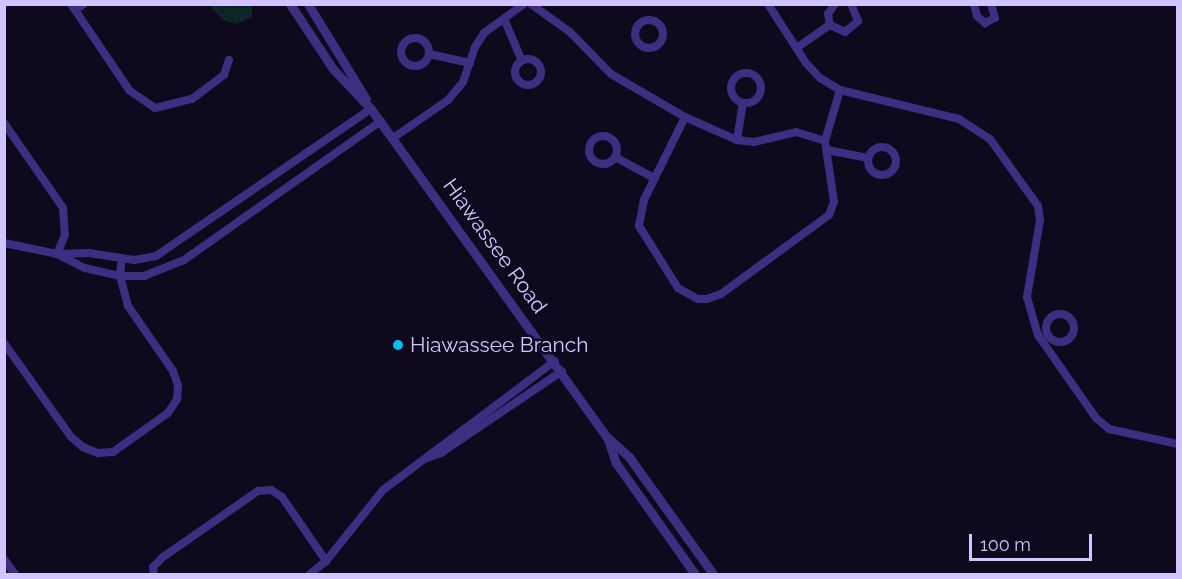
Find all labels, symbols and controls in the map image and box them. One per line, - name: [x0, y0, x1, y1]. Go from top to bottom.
- street label: Hiawassee Road: [438, 174, 552, 318]
- place label: Hiawassee Branch: [410, 332, 588, 358]
- marker: Hiawassee Branch: [391, 338, 405, 352]
- scale bar: [972, 522, 1095, 560]
- text: 100 m: [980, 534, 1031, 555]

